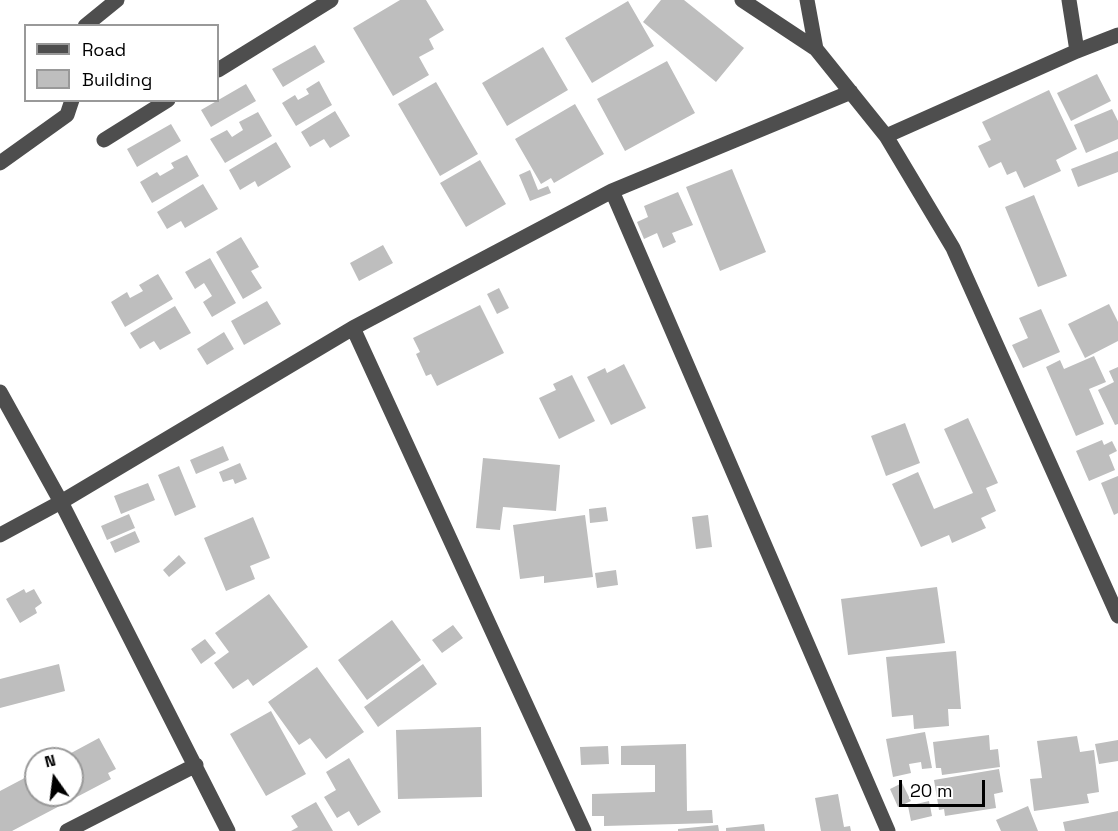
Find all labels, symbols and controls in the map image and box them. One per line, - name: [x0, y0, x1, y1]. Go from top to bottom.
- legend: [24, 24, 219, 102]
- text: Road: [82, 38, 126, 61]
- text: Building: [82, 68, 152, 91]
- north arrow: [24, 747, 84, 807]
- text: N: [42, 750, 58, 772]
- scale bar: [902, 768, 988, 806]
- text: 20 m: [910, 779, 953, 802]

